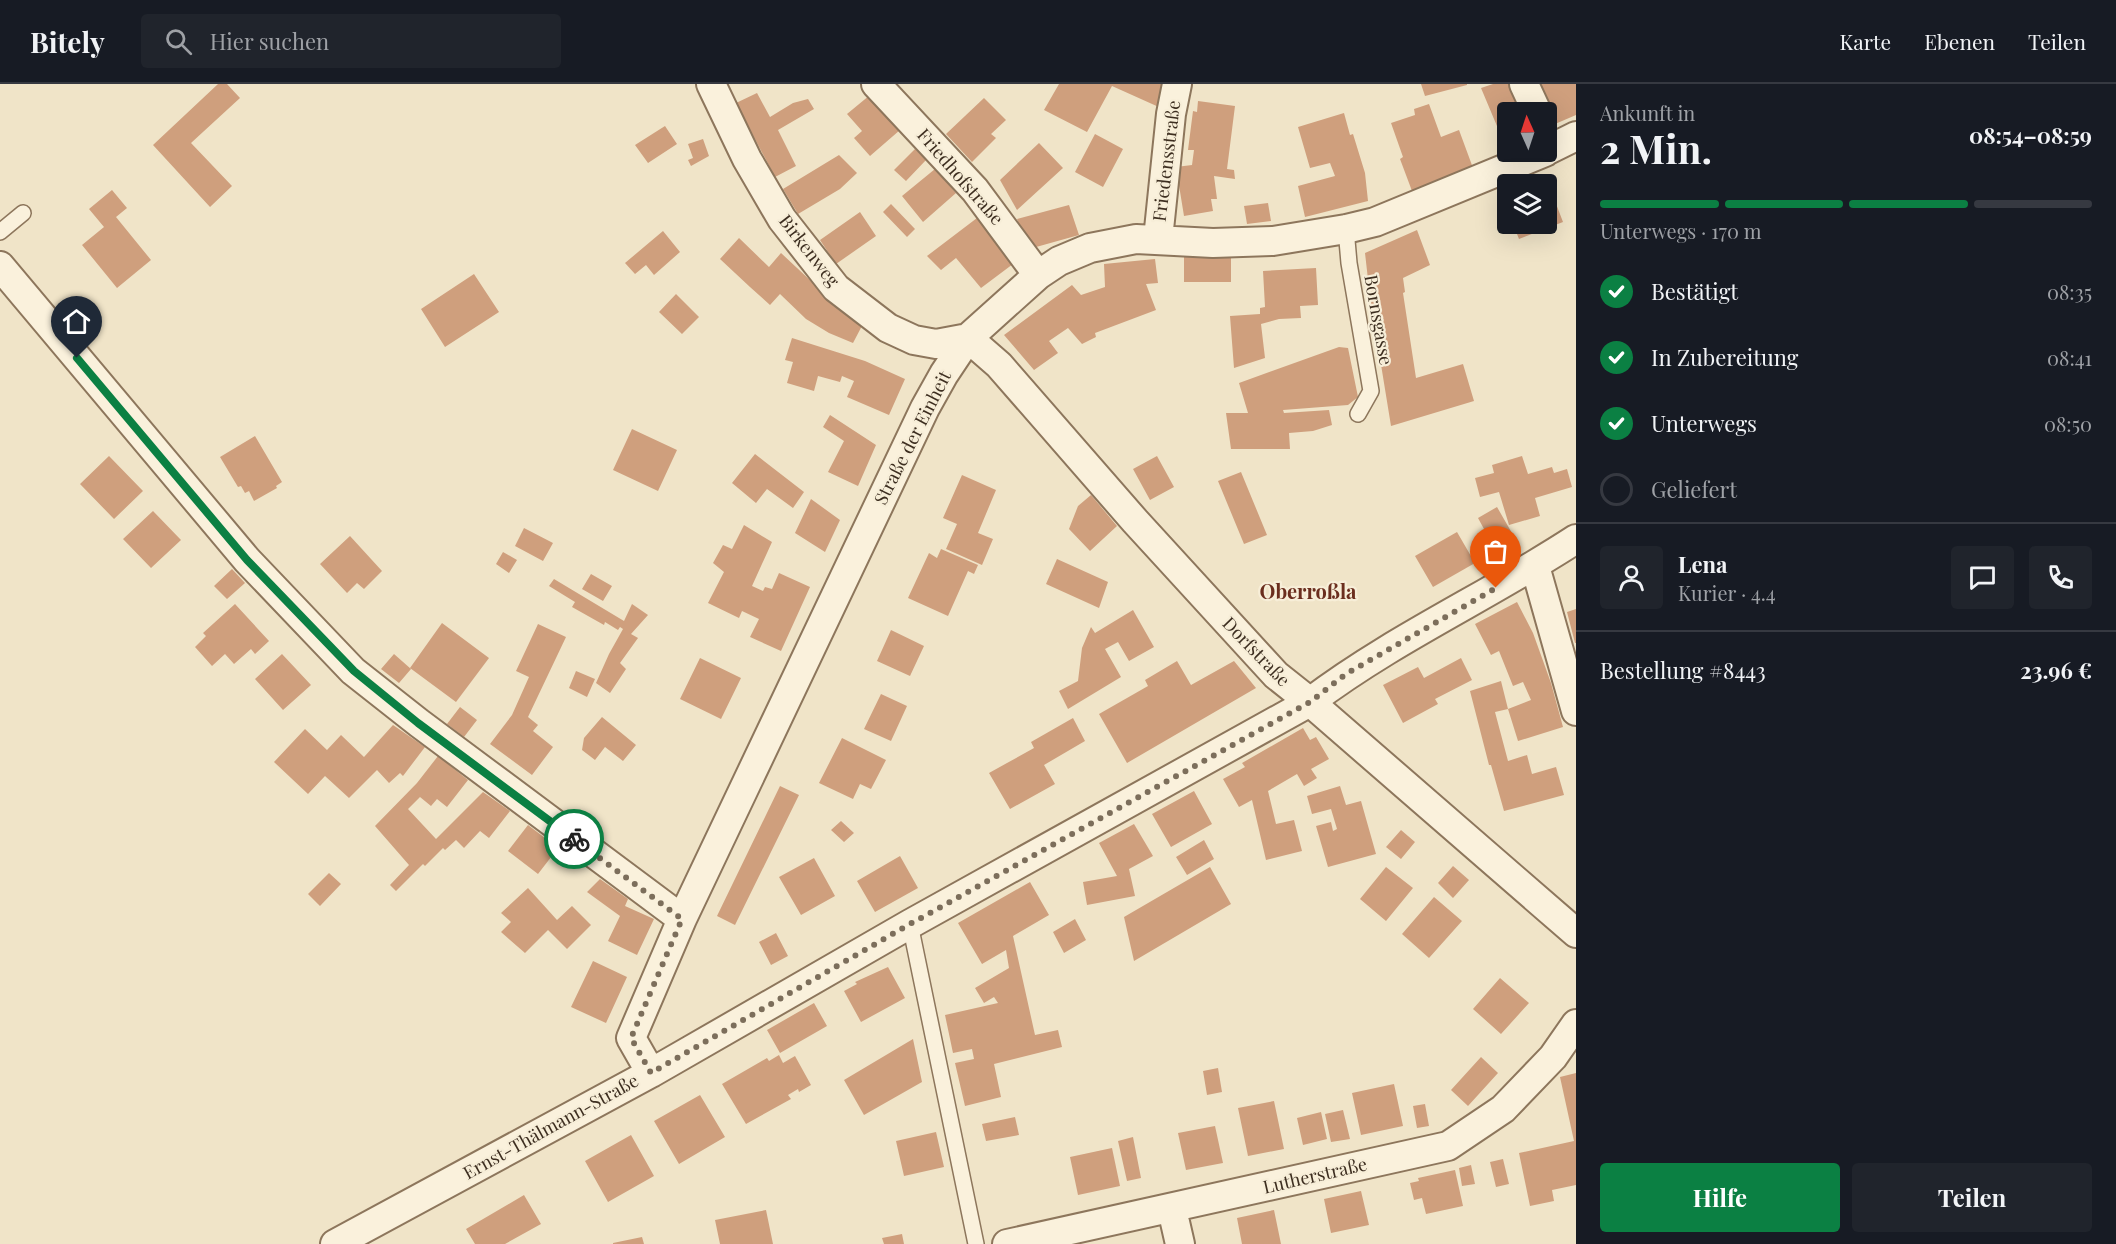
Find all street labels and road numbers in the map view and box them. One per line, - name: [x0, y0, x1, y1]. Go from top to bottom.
- street label: Friedensstraße: [1147, 99, 1185, 223]
- street label: Friedhofstraße: [912, 123, 1009, 230]
- street label: Birkenweg: [774, 209, 846, 292]
- street label: Bornsgasse: [1359, 273, 1399, 367]
- street label: Straße der Einheit: [868, 366, 956, 509]
- street label: Dorfstraße: [1218, 611, 1296, 691]
- street label: Ernst-Thälmann-Straße: [459, 1068, 642, 1184]
- street label: Lutherstraße: [1260, 1151, 1369, 1199]

